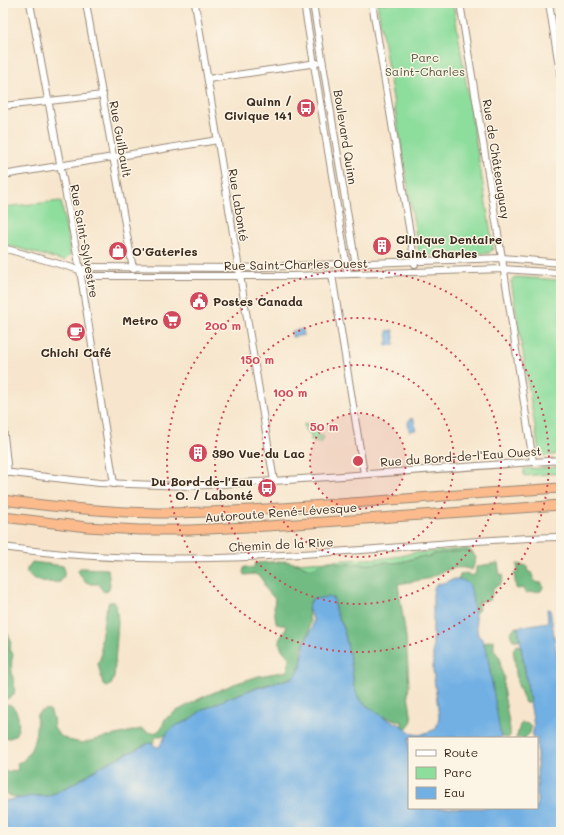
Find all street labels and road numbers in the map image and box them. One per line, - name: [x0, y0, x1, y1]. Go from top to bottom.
- street label: Boulevard Quinn: [331, 88, 361, 186]
- street label: Rue de Châteauguay: [480, 98, 514, 220]
- street label: Rue Guilbault: [106, 99, 136, 179]
- street label: Rue Labonté: [225, 167, 253, 243]
- street label: Rue Saint-Sylvestre: [67, 183, 103, 299]
- street label: Rue Saint-Charles Ouest: [224, 255, 368, 273]
- street label: Rue du Bord-de-l'Eau Ouest: [380, 442, 542, 470]
- street label: Autoroute René-Lévesque: [204, 499, 358, 525]
- street label: Chemin de la Rive: [228, 533, 334, 555]

